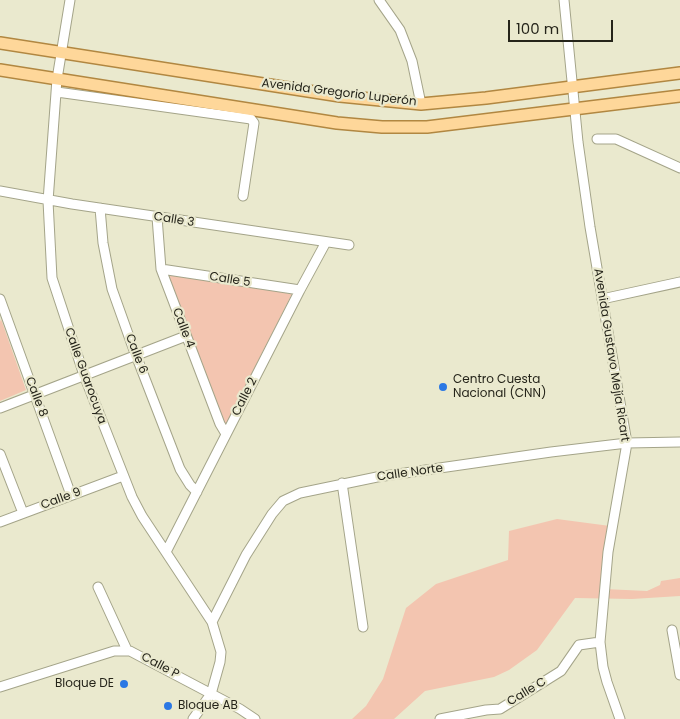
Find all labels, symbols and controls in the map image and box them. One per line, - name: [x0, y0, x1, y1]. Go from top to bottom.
- scale bar: [510, 10, 615, 42]
- text: 100 m: [516, 18, 559, 39]
- street label: Avenida Gregorio Luperón: [261, 76, 417, 110]
- street label: Calle 3: [153, 210, 195, 230]
- street label: Avenida Gustavo Mejía Ricart: [590, 267, 632, 443]
- street label: Calle 5: [208, 270, 252, 290]
- street label: Calle 4: [169, 306, 197, 350]
- street label: Calle Guarocuya: [61, 326, 109, 426]
- street label: Calle 6: [122, 332, 150, 376]
- place label: Centro Cuesta Nacional (CNN): [453, 373, 546, 401]
- street label: Calle 8: [22, 375, 50, 419]
- street label: Calle 2: [229, 376, 261, 418]
- marker: Centro Cuesta Nacional (CNN): [437, 381, 449, 393]
- street label: Calle Norte: [376, 461, 444, 485]
- street label: Calle 9: [39, 485, 83, 513]
- street label: Calle P: [139, 650, 181, 682]
- street label: Calle C: [505, 675, 549, 709]
- place label: Bloque DE: [55, 677, 114, 691]
- marker: Bloque DE: [118, 678, 130, 690]
- place label: Bloque AB: [178, 699, 238, 713]
- marker: Bloque AB: [162, 700, 174, 712]

